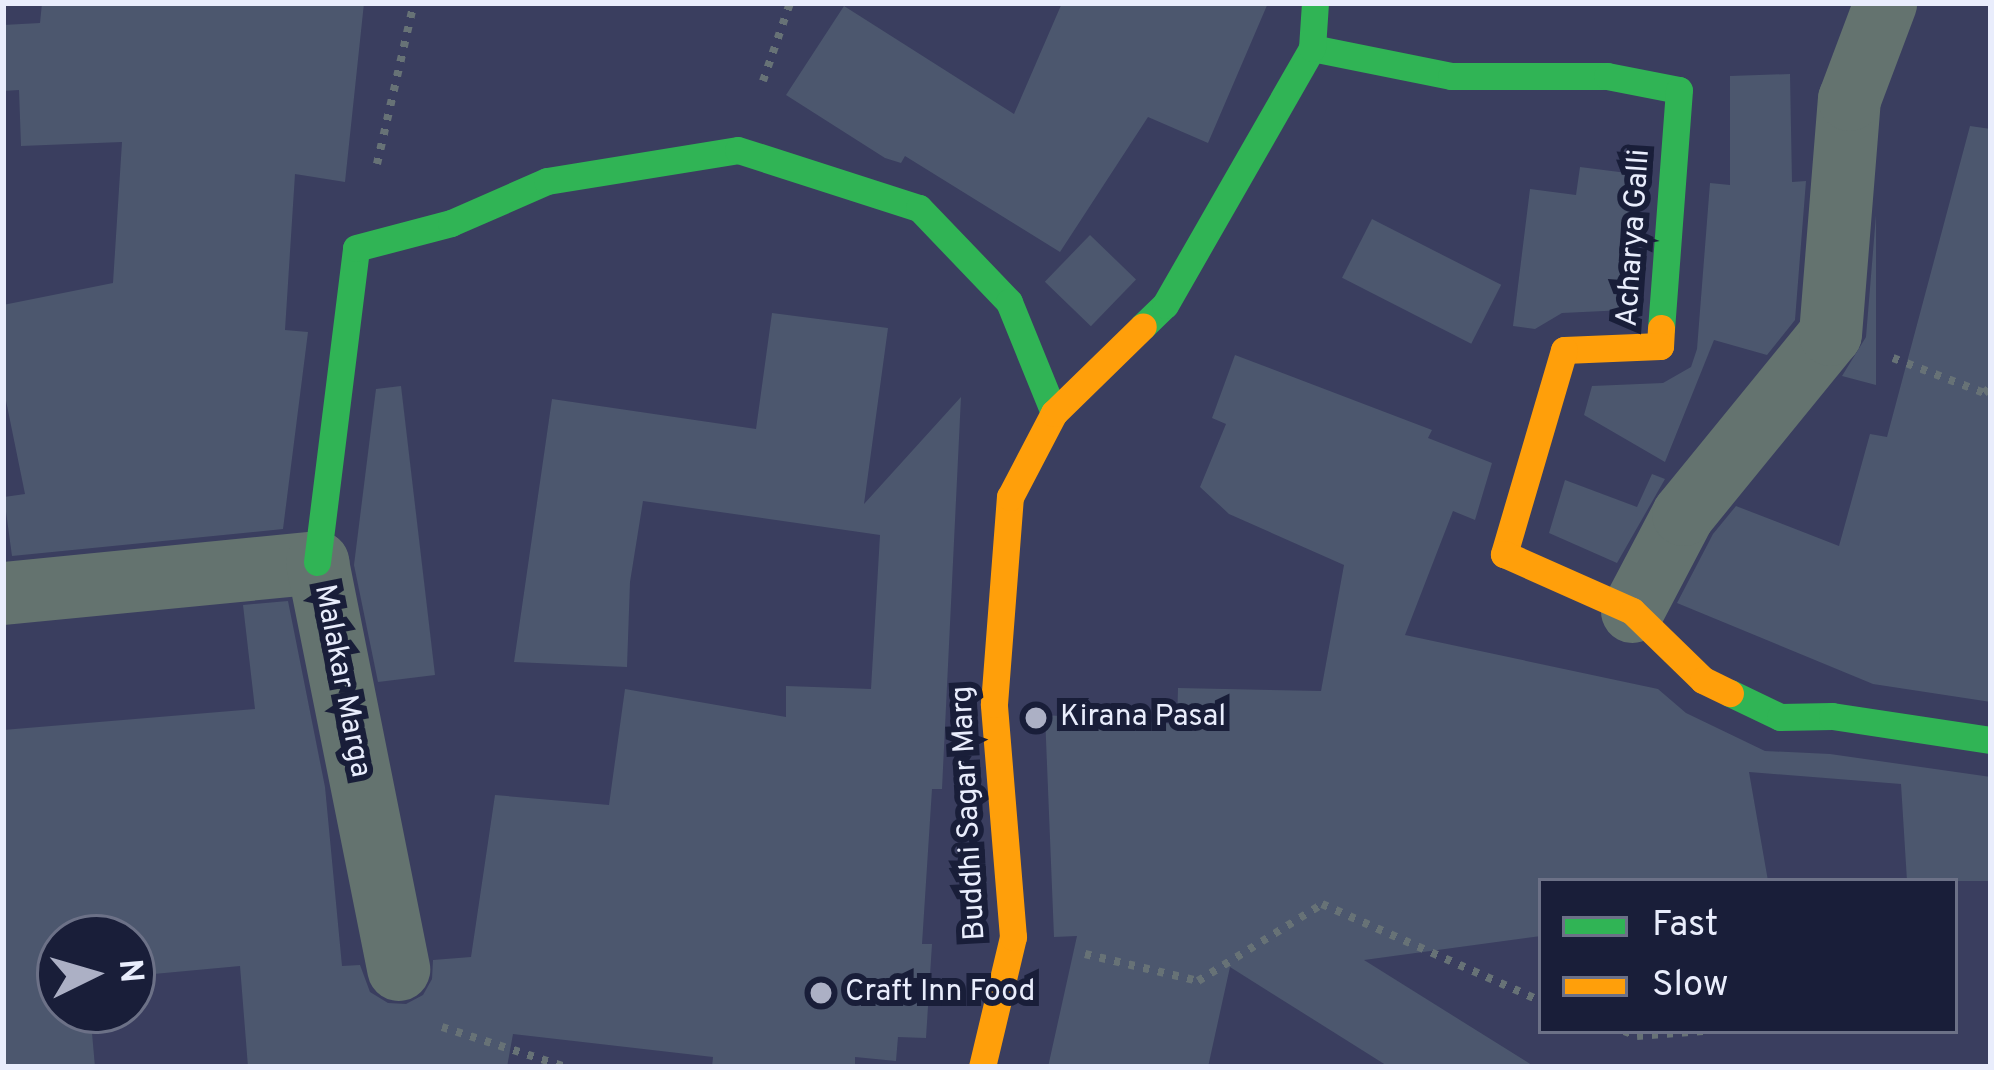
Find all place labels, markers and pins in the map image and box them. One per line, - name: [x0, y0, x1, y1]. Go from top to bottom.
- place label: Kirana Pasal: [1060, 700, 1226, 736]
- marker: Kirana Pasal: [1023, 705, 1049, 731]
- place label: Craft Inn Food: [845, 975, 1035, 1011]
- marker: Craft Inn Food: [808, 980, 834, 1006]

